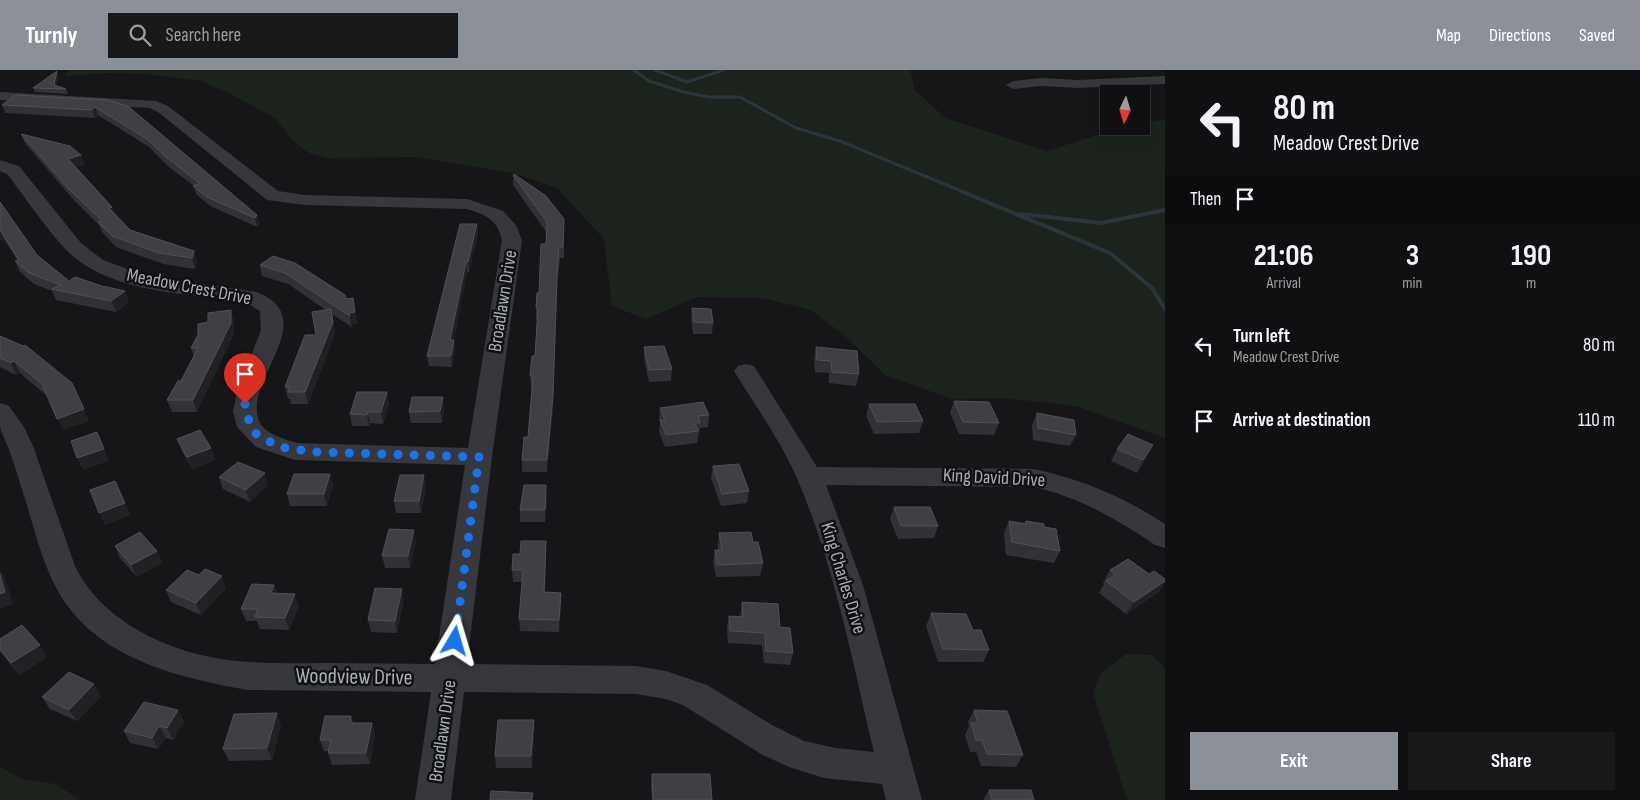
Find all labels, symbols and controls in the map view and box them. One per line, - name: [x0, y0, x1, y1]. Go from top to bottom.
- search box: [108, 13, 458, 58]
- text: Turnly: [25, 21, 78, 50]
- icon: search: [126, 21, 154, 49]
- text: Search here: [166, 24, 241, 47]
- text: Map: [1436, 25, 1461, 46]
- text: Directions: [1489, 25, 1551, 46]
- text: Saved: [1579, 25, 1615, 46]
- north arrow: [1100, 85, 1150, 135]
- map controls: [1100, 85, 1150, 135]
- text: 80 m: [1273, 87, 1335, 130]
- icon: left: [1190, 90, 1255, 155]
- text: Meadow Crest Drive: [1273, 130, 1419, 157]
- icon: arrive: [1231, 185, 1259, 213]
- text: Then: [1190, 188, 1221, 211]
- text: 21:06: [1254, 238, 1314, 274]
- text: 3: [1406, 238, 1419, 274]
- text: 190: [1511, 238, 1551, 274]
- street label: Broadlawn Drive: [484, 249, 522, 353]
- street label: Meadow Crest Drive: [125, 264, 253, 310]
- text: Arrival: [1266, 274, 1301, 293]
- text: min: [1402, 274, 1422, 293]
- text: m: [1526, 274, 1536, 293]
- text: Turn left: [1233, 325, 1290, 348]
- icon: left: [1190, 332, 1218, 360]
- text: 80 m: [1583, 334, 1615, 357]
- text: Meadow Crest Drive: [1233, 348, 1339, 367]
- pin: [224, 353, 266, 404]
- icon: arrive: [231, 360, 259, 388]
- icon: arrive: [1190, 407, 1218, 435]
- text: Arrive at destination: [1233, 409, 1371, 432]
- text: 110 m: [1578, 409, 1615, 432]
- street label: King David Drive: [942, 464, 1046, 492]
- street label: King Charles Drive: [815, 520, 871, 636]
- position arrow: [428, 614, 480, 666]
- street label: Woodview Drive: [295, 662, 413, 692]
- street label: Broadlawn Drive: [424, 679, 462, 783]
- button: Exit: [1190, 732, 1398, 790]
- button: Share: [1408, 732, 1615, 790]

